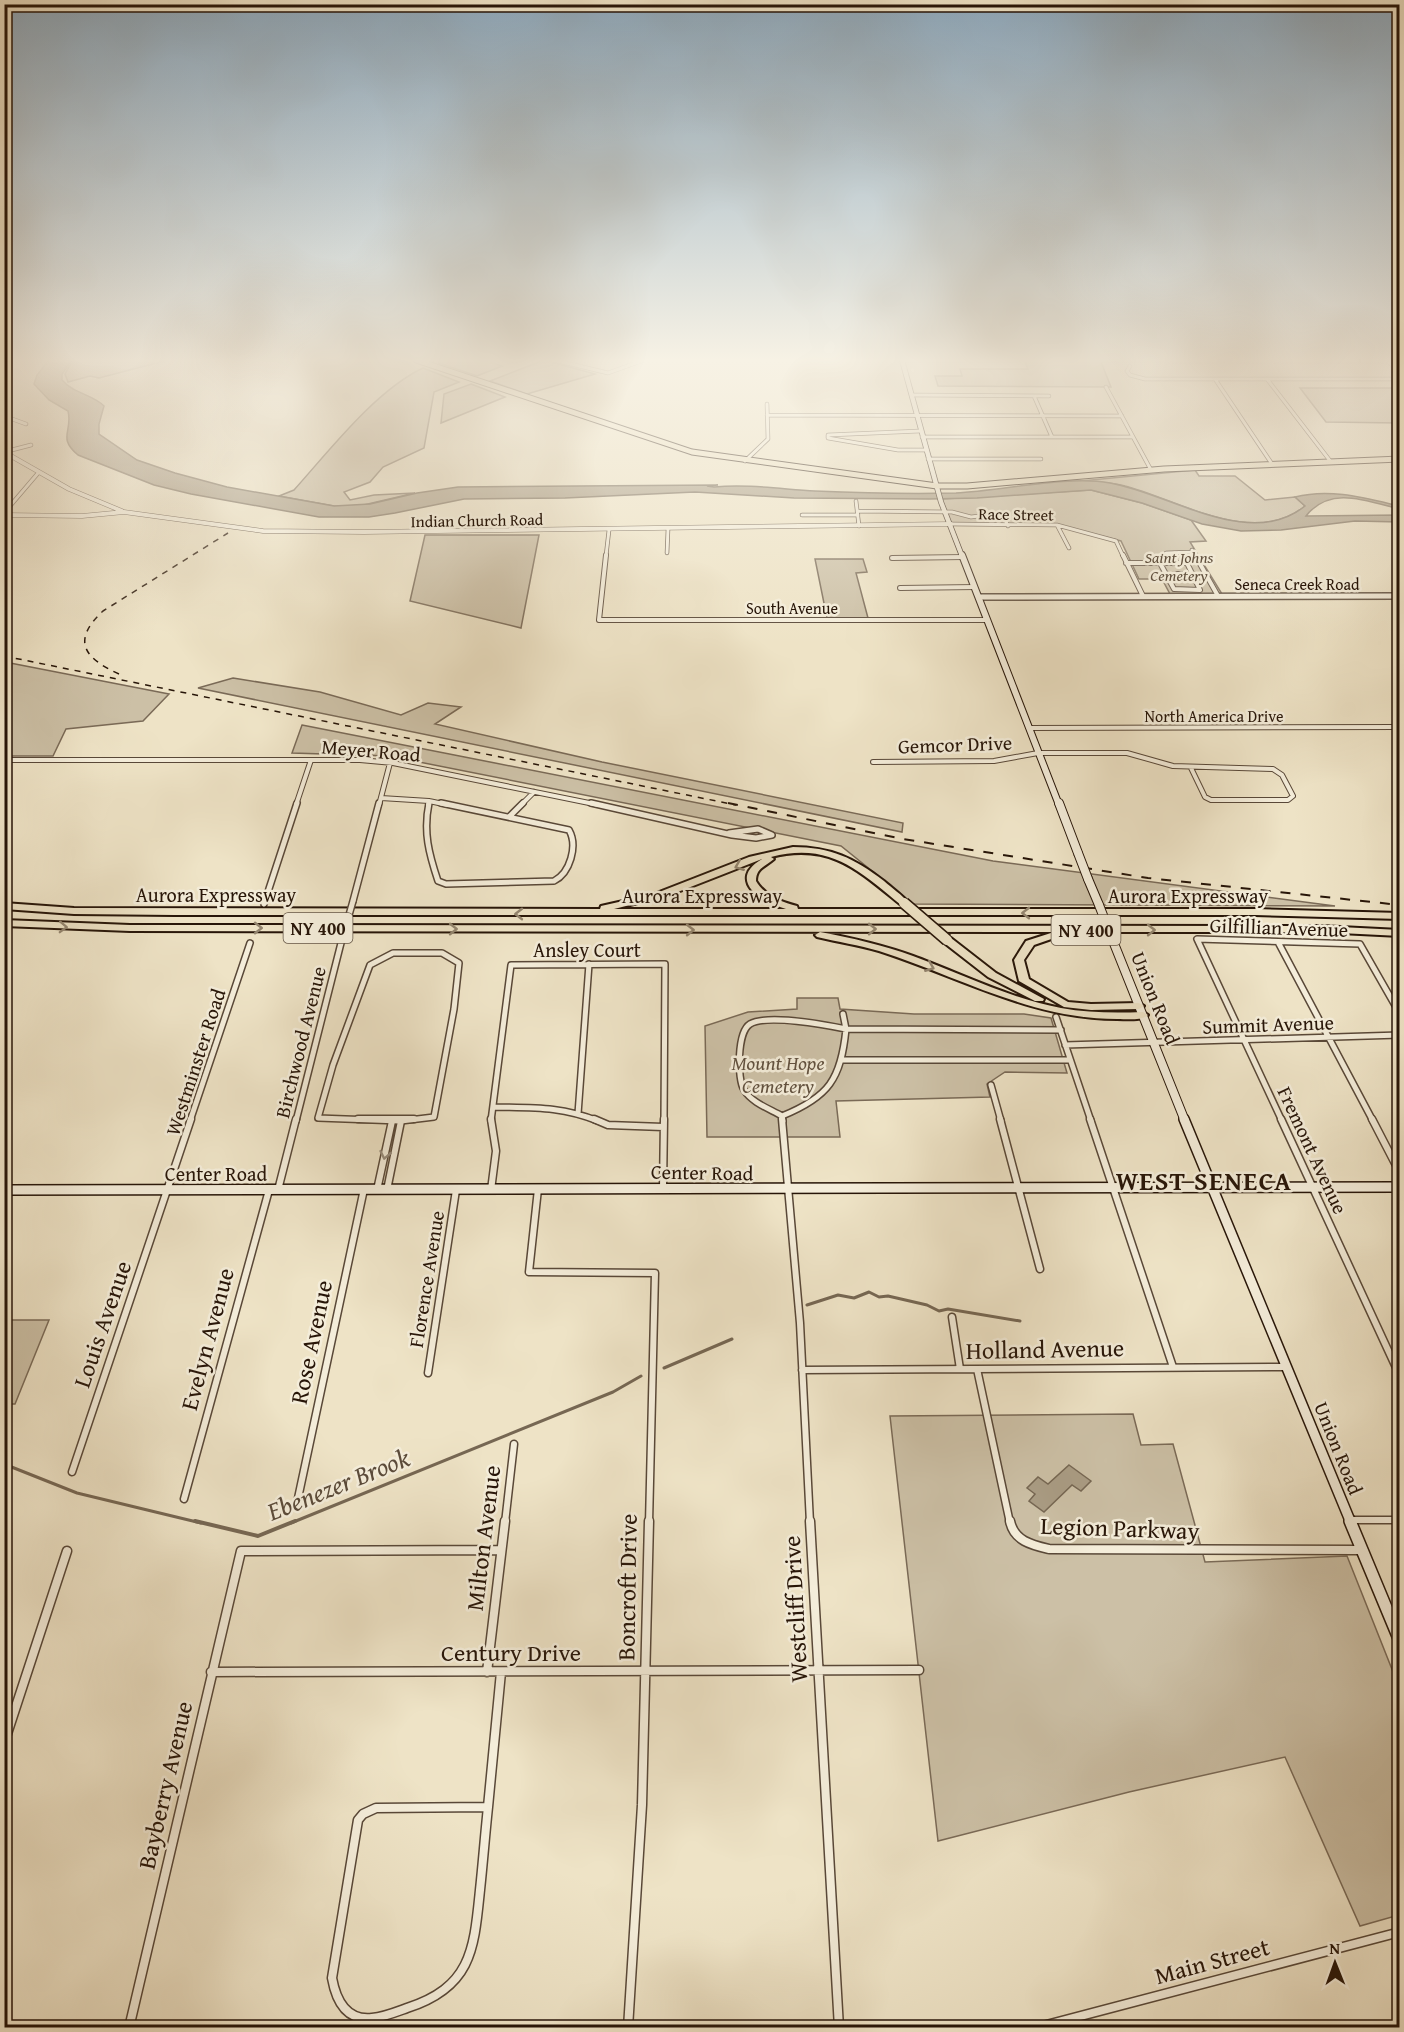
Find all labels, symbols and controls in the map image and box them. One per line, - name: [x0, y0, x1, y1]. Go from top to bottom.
- street label: Race Street: [978, 501, 1054, 527]
- street label: Indian Church Road: [411, 507, 544, 533]
- park label: Saint Johns Cemetery: [1145, 545, 1214, 587]
- street label: Seneca Creek Road: [1234, 572, 1360, 596]
- street label: South Avenue: [746, 596, 838, 620]
- street label: North America Drive: [1145, 704, 1283, 728]
- street label: Gemcor Drive: [897, 728, 1013, 760]
- street label: Meyer Road: [320, 731, 422, 769]
- one-way arrow: [734, 859, 745, 871]
- street label: Aurora Expressway: [136, 880, 296, 909]
- street label: Aurora Expressway: [622, 881, 782, 910]
- street label: Aurora Expressway: [1108, 881, 1268, 910]
- one-way arrow: [1022, 907, 1031, 919]
- one-way arrow: [515, 908, 524, 920]
- street label: Gilfillian Avenue: [1209, 910, 1349, 944]
- road number: NY 400: [284, 913, 352, 943]
- road number: NY 400: [1052, 915, 1120, 945]
- one-way arrow: [58, 920, 67, 933]
- one-way arrow: [253, 922, 262, 934]
- one-way arrow: [448, 923, 457, 935]
- one-way arrow: [868, 923, 877, 935]
- one-way arrow: [686, 924, 695, 936]
- one-way arrow: [1147, 924, 1156, 936]
- street label: Ansley Court: [533, 935, 641, 964]
- street label: Union Road: [1124, 947, 1188, 1049]
- one-way arrow: [923, 960, 934, 972]
- street label: Birchwood Avenue: [267, 963, 333, 1121]
- street label: Westminster Road: [158, 985, 232, 1139]
- street label: Summit Avenue: [1202, 1007, 1334, 1041]
- park label: Mount Hope Cemetery: [732, 1048, 824, 1100]
- street label: Fremont Avenue: [1271, 1081, 1355, 1219]
- one-way arrow: [379, 1150, 392, 1160]
- street label: Center Road: [651, 1157, 754, 1187]
- street label: Center Road: [165, 1159, 268, 1188]
- district label: WEST SENECA: [1116, 1161, 1292, 1200]
- street label: Florence Avenue: [401, 1208, 451, 1350]
- street label: Louis Avenue: [64, 1256, 140, 1392]
- street label: Evelyn Avenue: [171, 1264, 243, 1414]
- street label: Rose Avenue: [281, 1277, 341, 1407]
- street label: Holland Avenue: [966, 1330, 1124, 1368]
- street label: Union Road: [1307, 1397, 1371, 1499]
- water label: Ebenezer Brook: [260, 1438, 415, 1531]
- street label: Milton Avenue: [457, 1463, 509, 1613]
- street label: Legion Parkway: [1040, 1508, 1200, 1548]
- street label: Boncroft Drive: [608, 1513, 646, 1661]
- street label: Westcliff Drive: [774, 1535, 816, 1683]
- street label: Century Drive: [441, 1635, 581, 1670]
- street label: Bayberry Avenue: [129, 1698, 201, 1872]
- street label: Main Street: [1151, 1929, 1274, 1993]
- north arrow: [1305, 1933, 1365, 1993]
- text: N: [1329, 1936, 1341, 1960]

